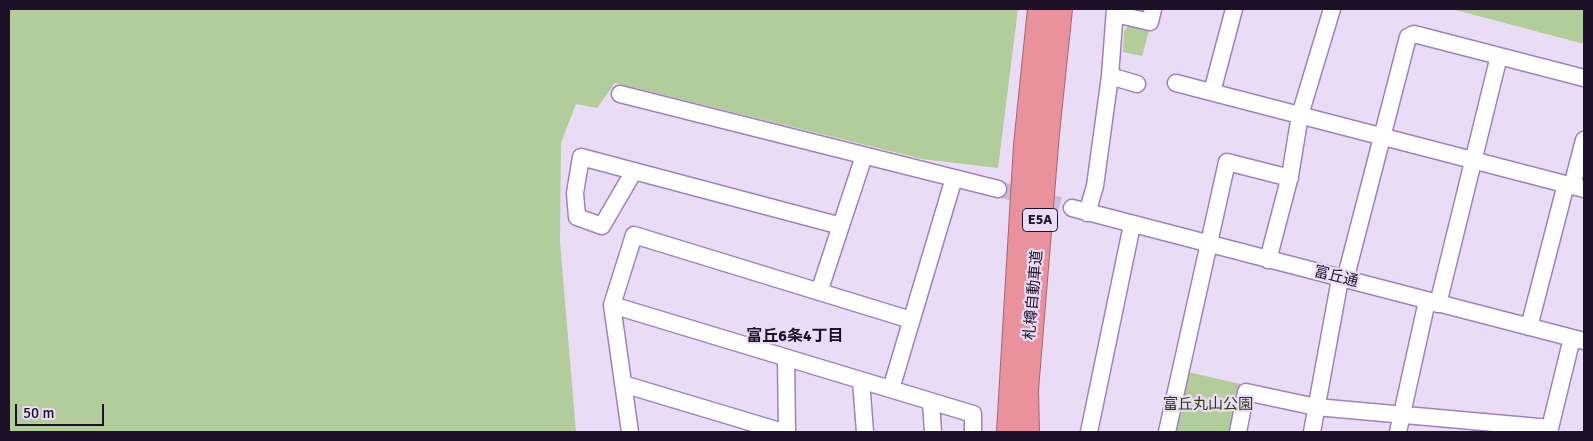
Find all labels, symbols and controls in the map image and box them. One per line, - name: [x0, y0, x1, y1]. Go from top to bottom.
- road number: E5A: [1022, 208, 1058, 232]
- street label: 札樽自動車道: [1021, 249, 1047, 341]
- street label: 富丘通: [1312, 263, 1360, 291]
- district label: 富丘6条4丁目: [746, 327, 844, 347]
- scale bar: [18, 394, 106, 426]
- park label: 富丘丸山公園: [1163, 396, 1253, 414]
- text: 50 m: [23, 404, 54, 422]

